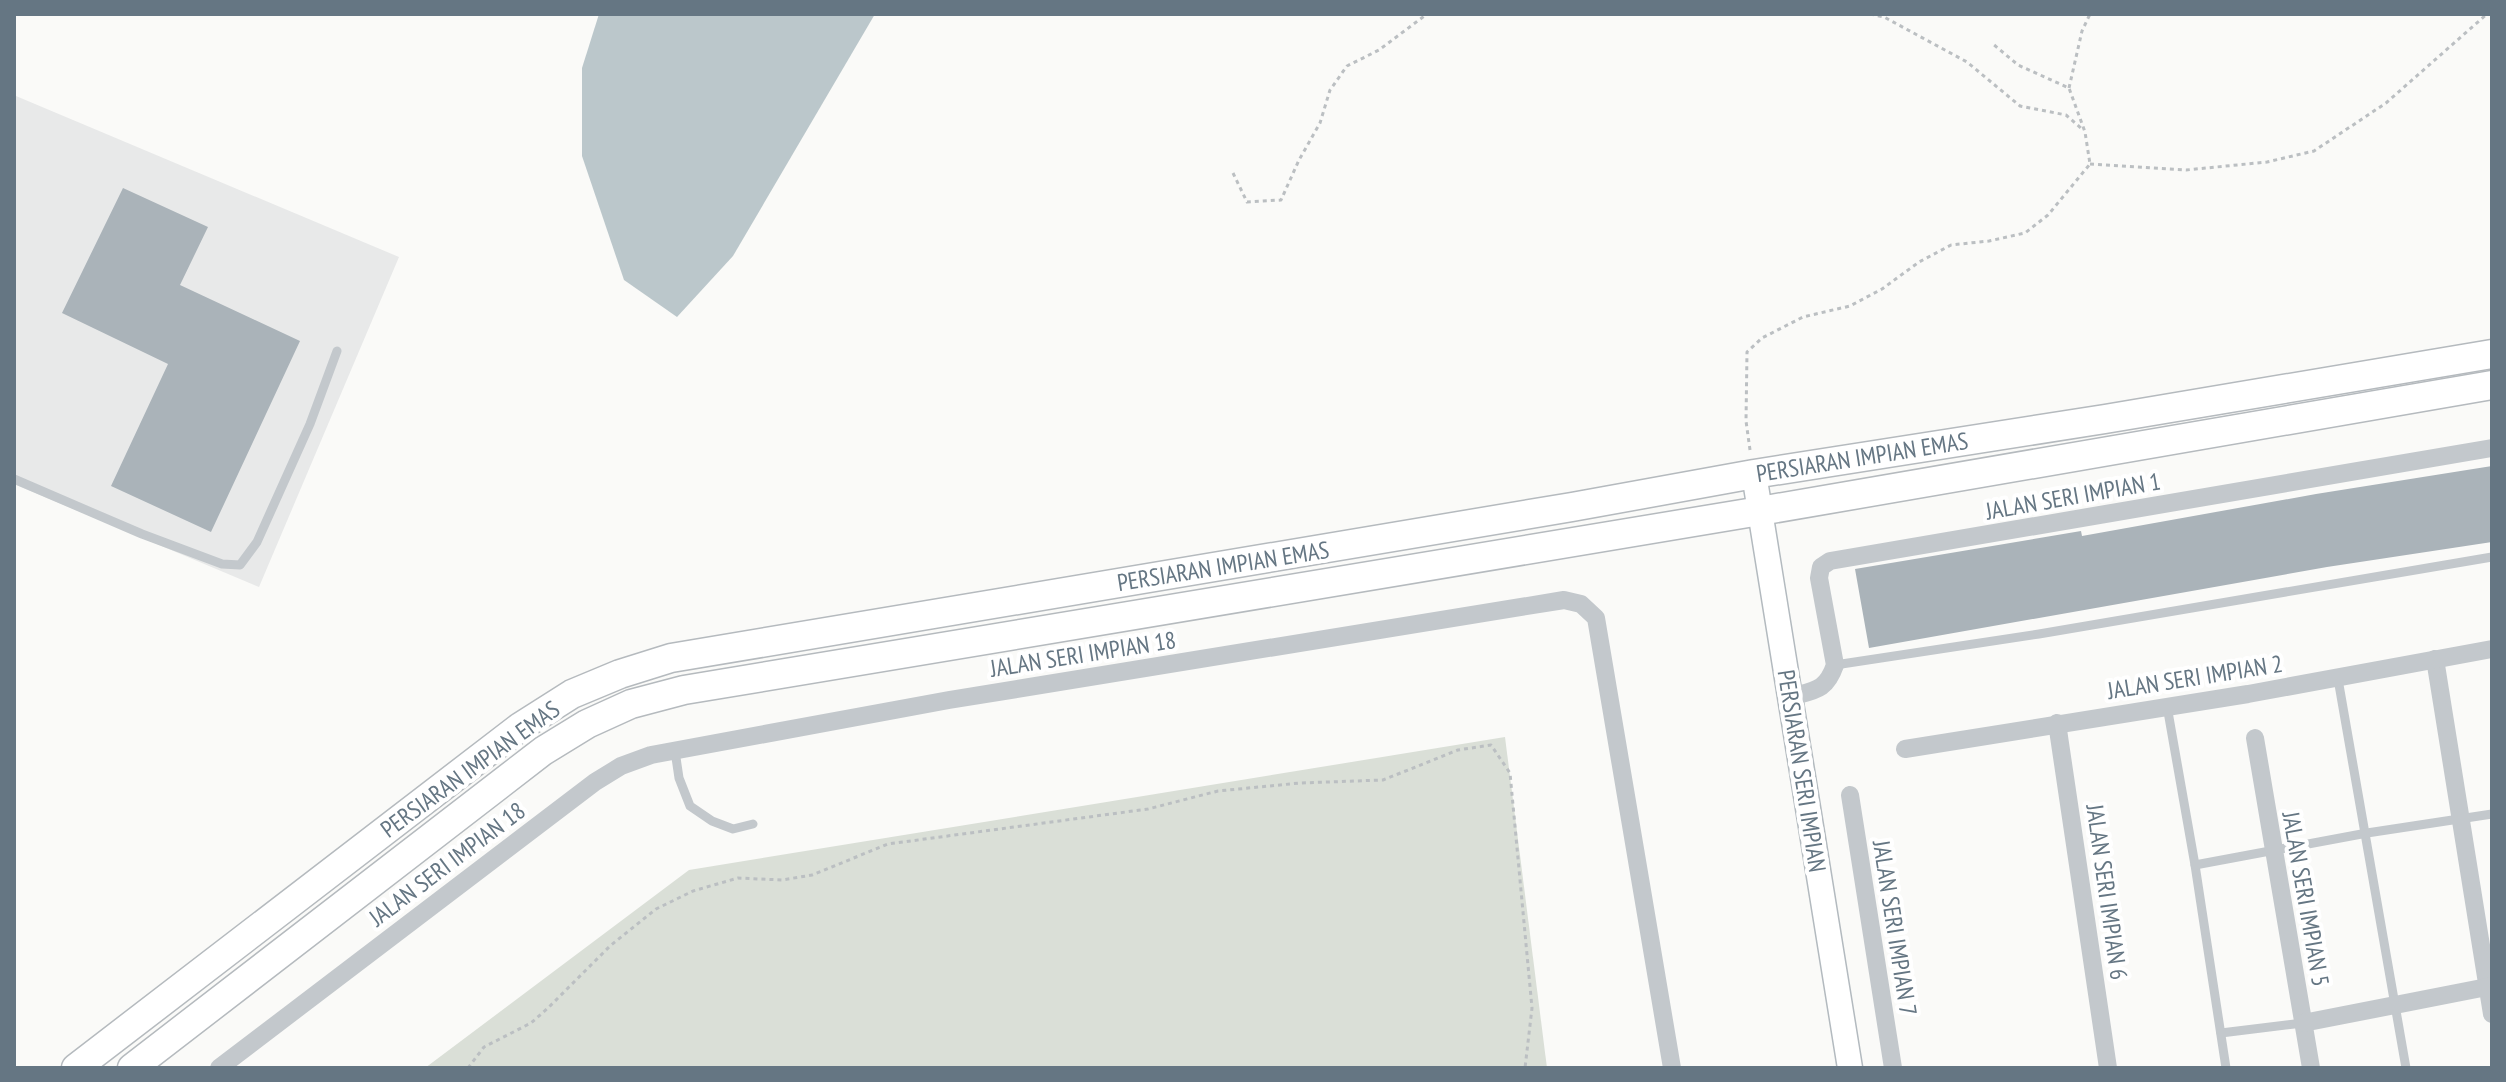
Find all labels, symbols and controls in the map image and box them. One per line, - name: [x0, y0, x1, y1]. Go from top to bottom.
- street label: PERSIARAN IMPIAN EMAS: [1754, 425, 1970, 489]
- street label: JALAN SERI IMPIAN 1: [1982, 465, 2163, 527]
- street label: PERSIARAN IMPIAN EMAS: [1115, 534, 1331, 598]
- street label: JALAN SERI IMPIAN 18: [987, 624, 1178, 684]
- street label: JALAN SERI IMPIAN 2: [2104, 648, 2285, 706]
- street label: PERSIARAN SERI IMPIAN: [1771, 668, 1833, 874]
- street label: PERSIARAN IMPIAN EMAS: [374, 694, 566, 844]
- street label: JALAN SERI IMPIAN 18: [362, 795, 531, 933]
- street label: JALAN SERI IMPIAN 6: [2079, 801, 2135, 982]
- street label: JALAN SERI IMPIAN 5: [2275, 808, 2337, 989]
- street label: JALAN SERI IMPIAN 7: [1866, 837, 1924, 1018]

